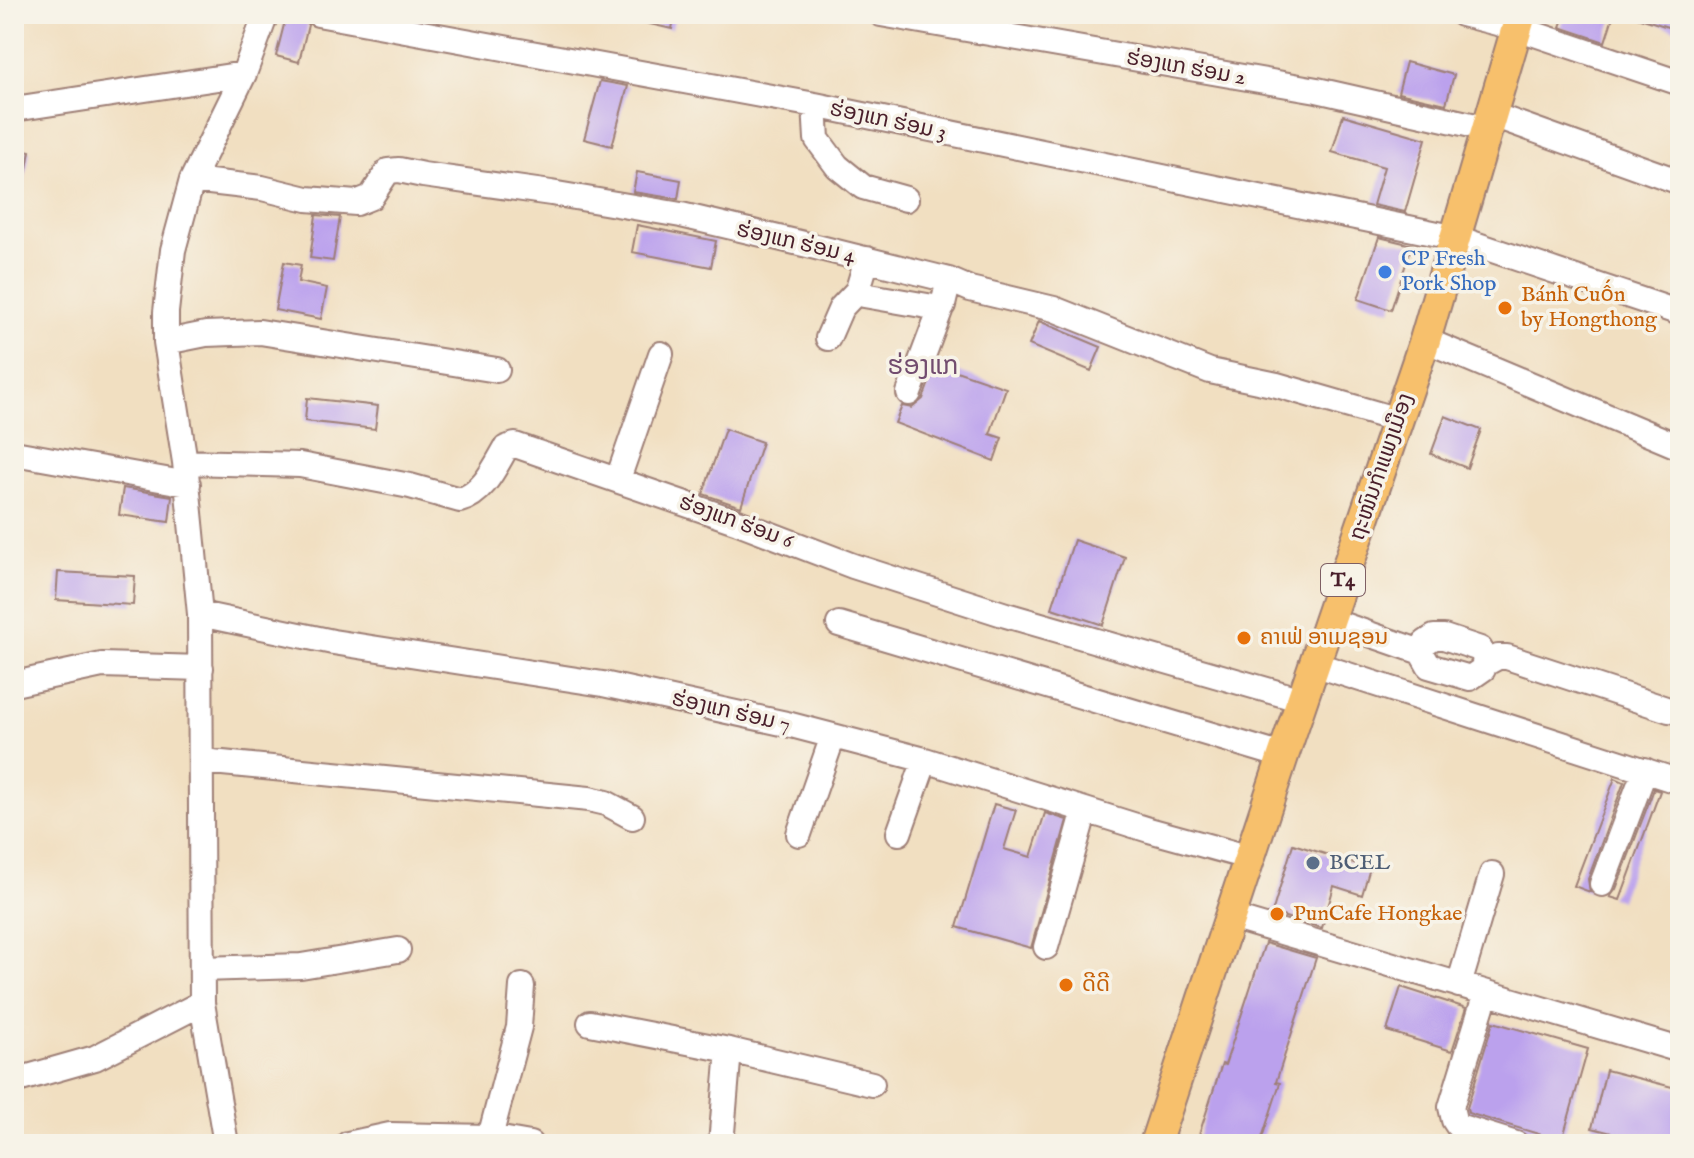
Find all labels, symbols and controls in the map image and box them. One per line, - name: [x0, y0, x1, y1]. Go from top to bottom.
- street label: ຮ່ອງແກ ຮ່ອມ 2: [1124, 44, 1248, 92]
- street label: ຮ່ອງແກ ຮ່ອມ 3: [827, 95, 949, 147]
- street label: ຮ່ອງແກ ຮ່ອມ 4: [734, 216, 858, 270]
- place label: CP Fresh Pork Shop: [1401, 245, 1496, 298]
- marker: CP Fresh Pork Shop: [1376, 263, 1394, 281]
- place label: Bánh Cuốn by Hongthong: [1521, 279, 1658, 334]
- marker: Bánh Cuốn by Hongthong: [1496, 299, 1514, 317]
- district label: ຮ່ອງແກ: [887, 350, 959, 383]
- street label: ຖະໜົນກຳແພງເມືອງ: [1344, 390, 1420, 544]
- street label: ຮ່ອງແກ ຮ່ອມ 6: [675, 488, 798, 556]
- road number: T4: [1321, 564, 1365, 596]
- place label: ຄາເຟ່ ອາເມຊອນ: [1260, 624, 1388, 652]
- marker: ຄາເຟ່ ອາເມຊອນ: [1235, 629, 1253, 647]
- street label: ຮ່ອງແກ ຮ່ອມ 7: [669, 685, 793, 739]
- place label: BCEL: [1329, 849, 1391, 877]
- marker: BCEL: [1304, 854, 1322, 872]
- place label: PunCafe Hongkae: [1293, 900, 1462, 928]
- marker: PunCafe Hongkae: [1268, 905, 1286, 923]
- place label: ດີດີ: [1082, 971, 1110, 999]
- marker: ດີດີ: [1057, 976, 1075, 994]

